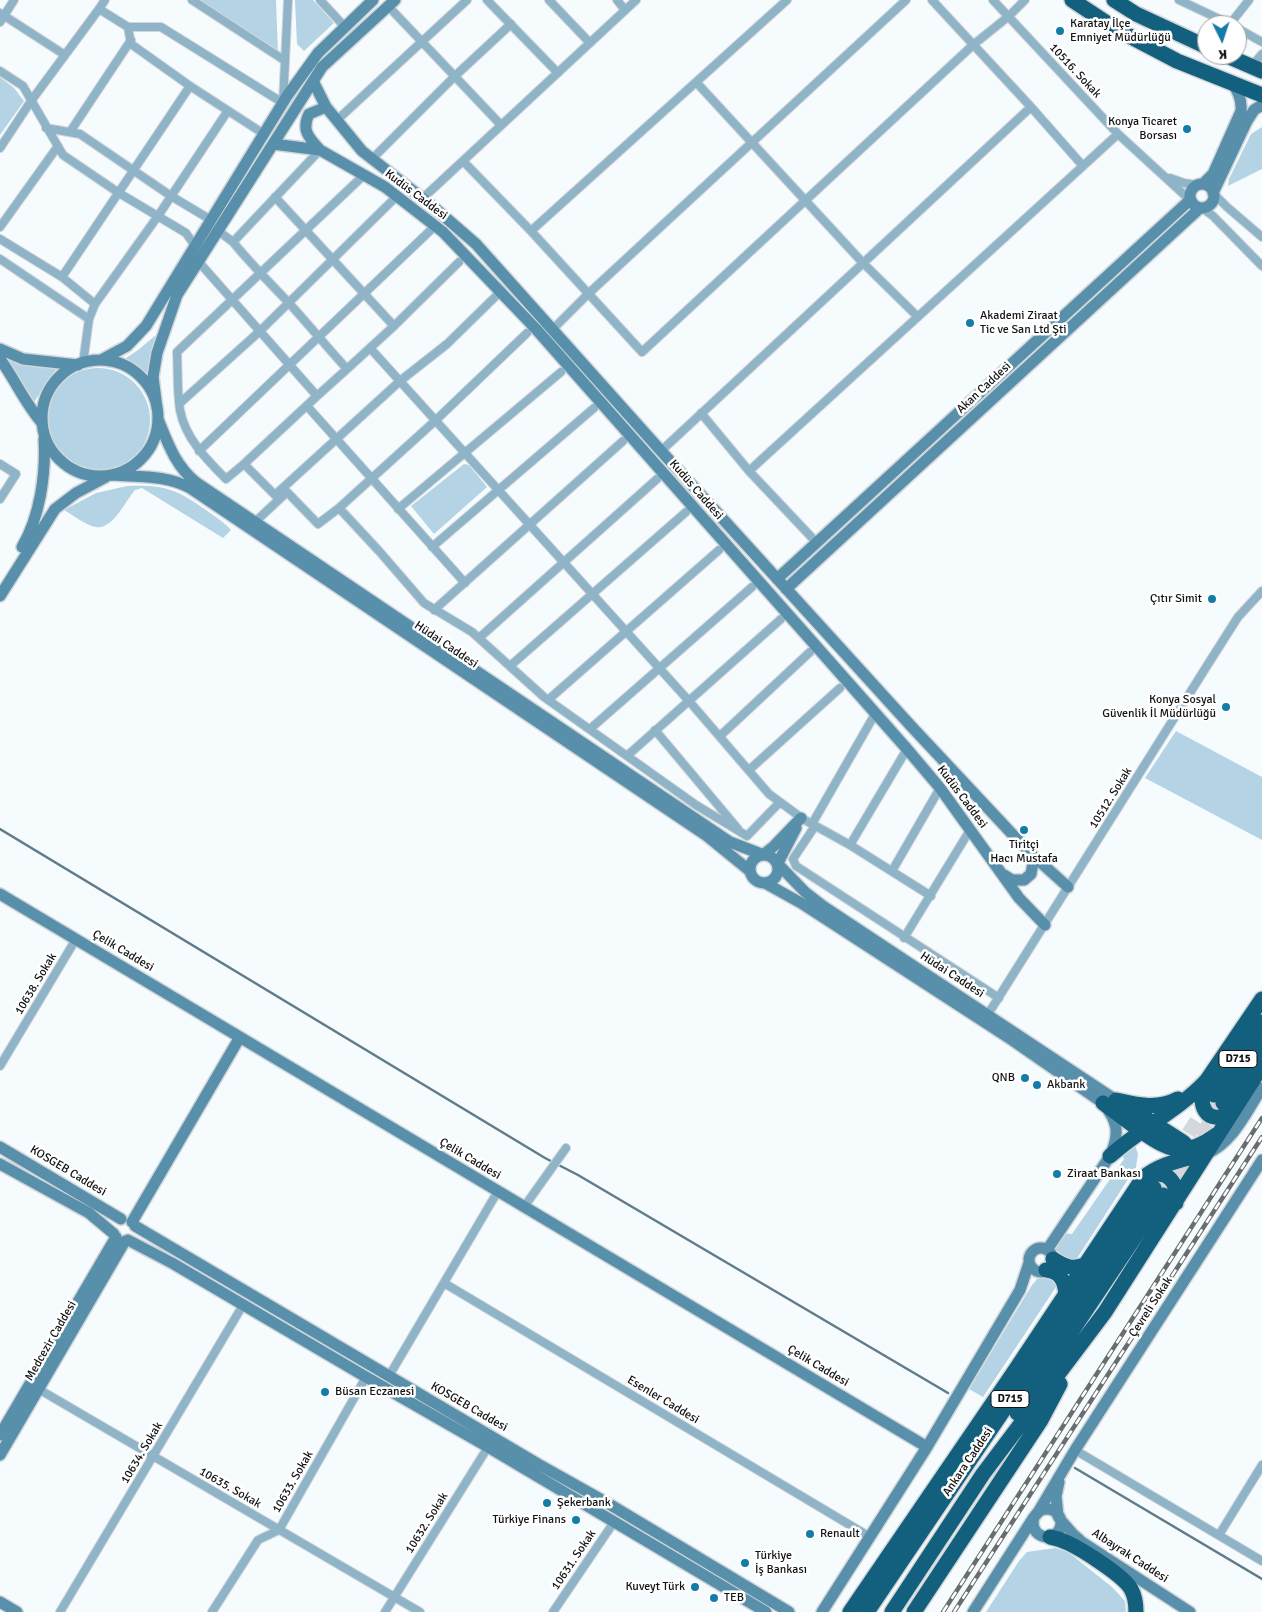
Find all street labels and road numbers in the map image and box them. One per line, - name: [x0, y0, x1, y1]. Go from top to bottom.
- street label: 10516. Sokak: [1046, 41, 1104, 101]
- street label: Kudüs Caddesi: [382, 167, 450, 223]
- street label: Akan Caddesi: [954, 359, 1014, 417]
- street label: Kudüs Caddesi: [666, 457, 726, 523]
- street label: Hüdai Caddesi: [412, 618, 480, 672]
- street label: Kudüs Caddesi: [934, 763, 990, 831]
- street label: 10512. Sokak: [1087, 765, 1135, 831]
- street label: Çelik Caddesi: [90, 927, 156, 975]
- street label: Hüdai Caddesi: [917, 949, 987, 1001]
- street label: 10638. Sokak: [12, 951, 60, 1017]
- road number: D715: [1219, 1050, 1257, 1068]
- street label: Çelik Caddesi: [437, 1135, 503, 1183]
- street label: KOSGEB Caddesi: [27, 1143, 109, 1199]
- street label: Çevreli Sokak: [1126, 1274, 1176, 1340]
- street label: Medcezir Caddesi: [22, 1299, 80, 1383]
- street label: Çelik Caddesi: [785, 1342, 851, 1390]
- street label: Esenler Caddesi: [624, 1373, 702, 1427]
- street label: KOSGEB Caddesi: [428, 1379, 510, 1435]
- road number: D715: [991, 1390, 1029, 1408]
- street label: 10634. Sokak: [118, 1420, 166, 1486]
- street label: Ankara Caddesi: [940, 1425, 996, 1499]
- street label: 10633. Sokak: [269, 1448, 317, 1516]
- street label: 10635. Sokak: [196, 1464, 264, 1512]
- street label: 10632. Sokak: [403, 1490, 451, 1556]
- street label: Albayrak Caddesi: [1089, 1526, 1171, 1586]
- street label: 10631. Sokak: [549, 1527, 599, 1593]

